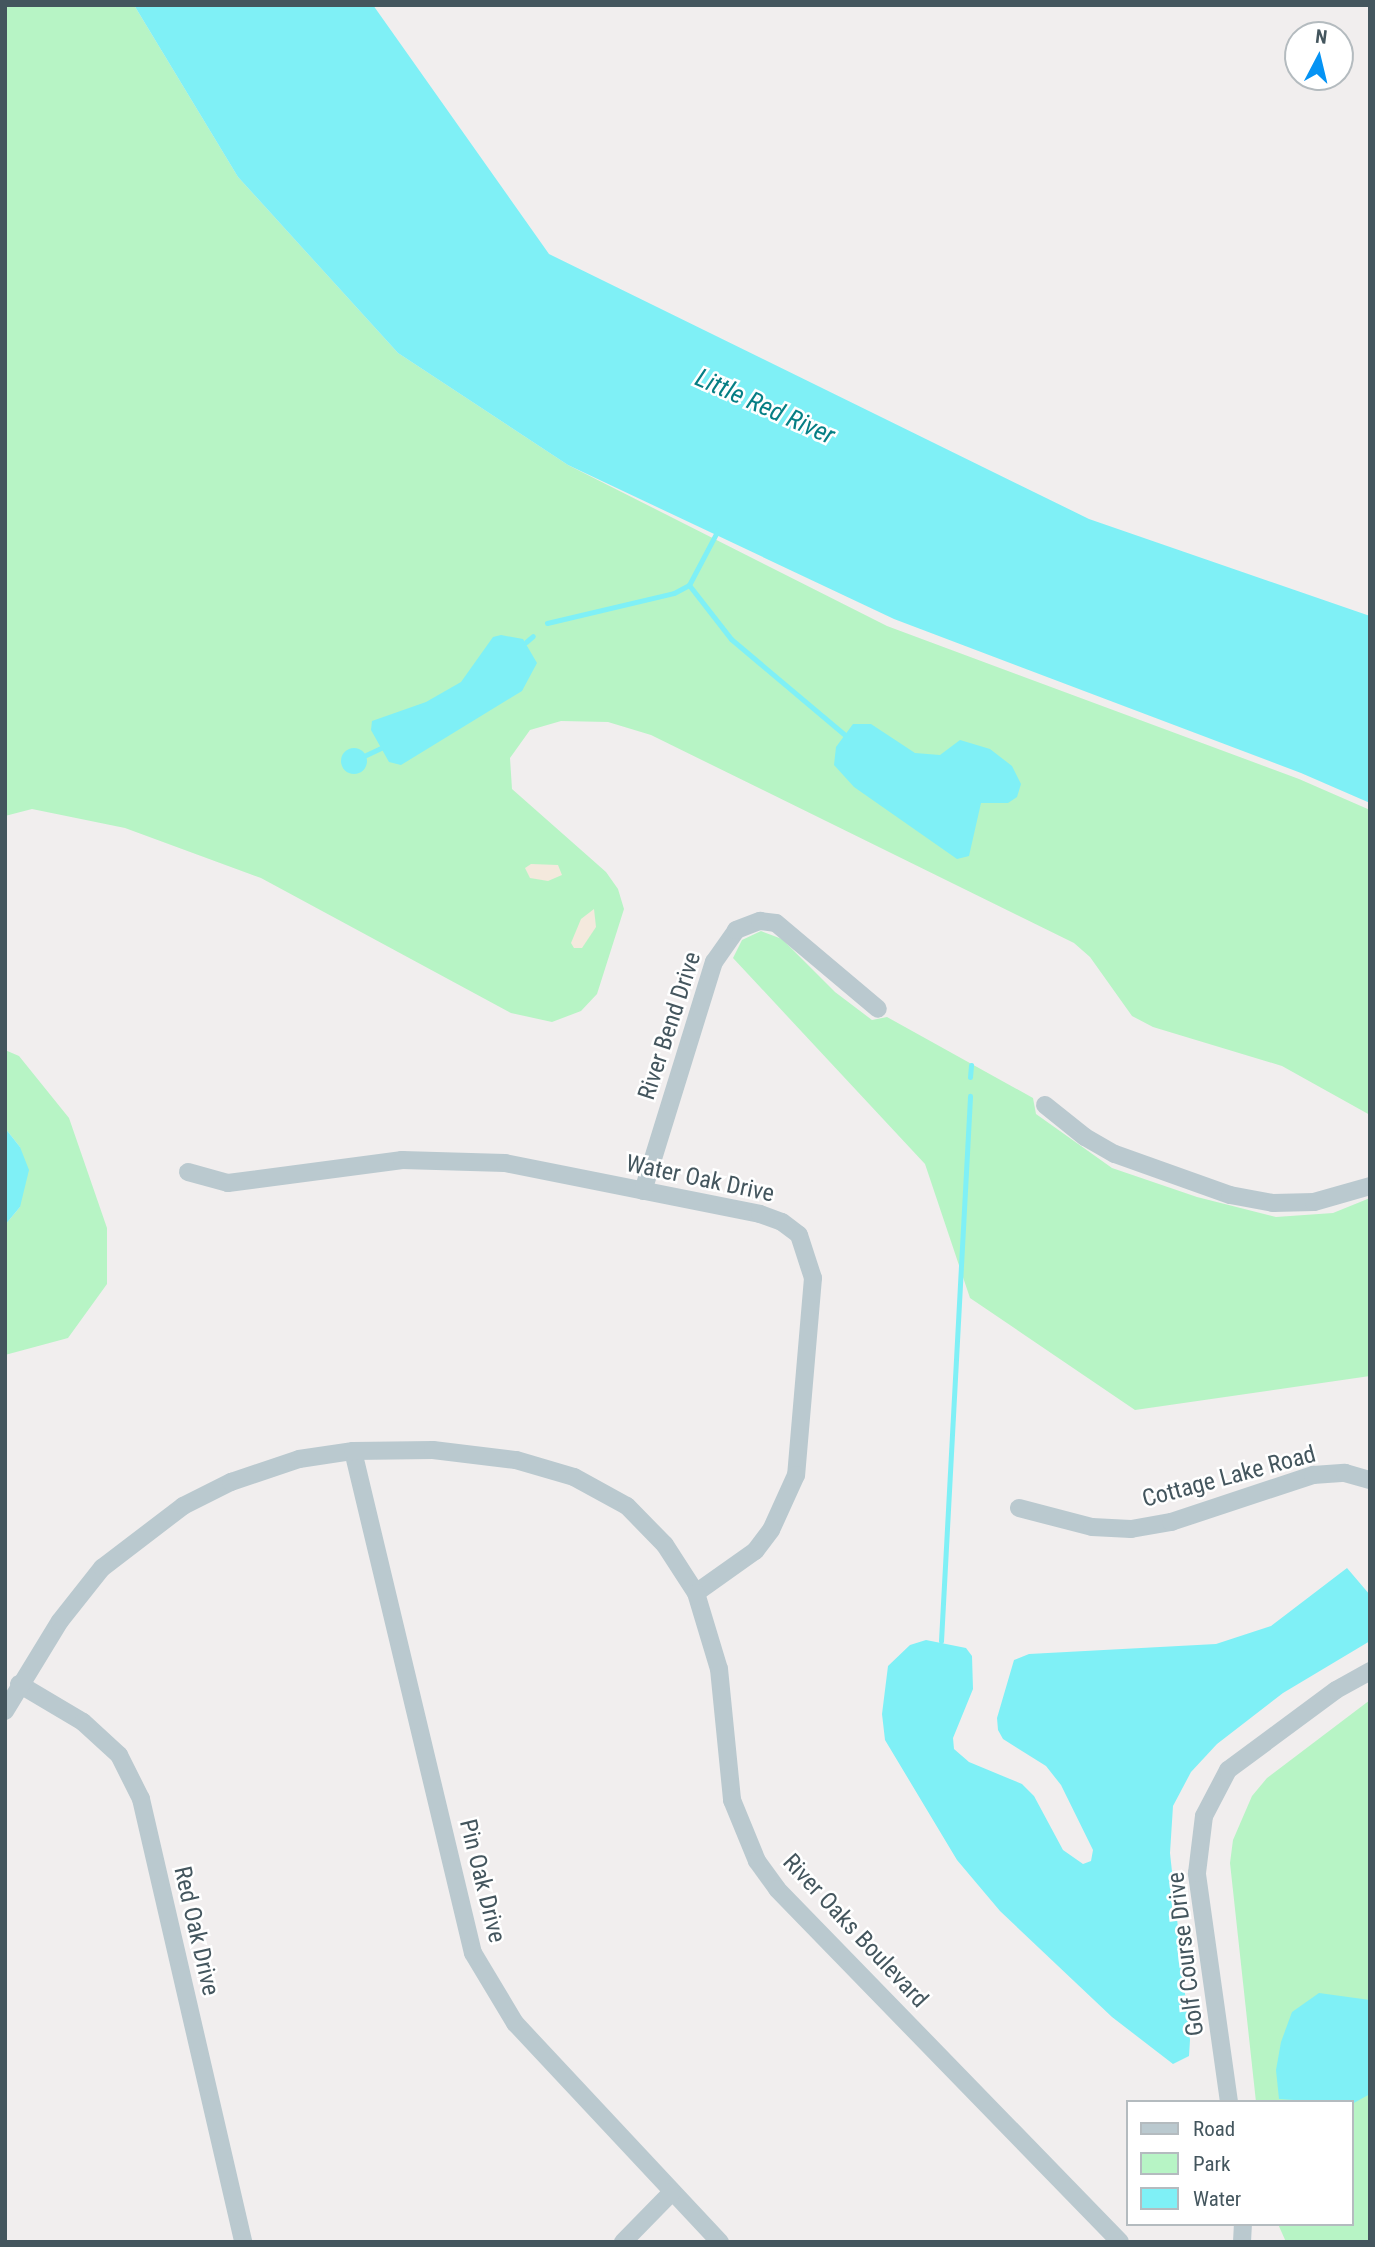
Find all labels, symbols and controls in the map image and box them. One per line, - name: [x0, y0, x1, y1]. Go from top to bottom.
- north arrow: [1284, 21, 1354, 91]
- text: N: [1314, 25, 1329, 49]
- water label: Little Red River: [691, 362, 839, 452]
- street label: River Bend Drive: [633, 948, 707, 1104]
- street label: Water Oak Drive: [623, 1149, 777, 1209]
- street label: Cottage Lake Road: [1139, 1440, 1319, 1514]
- street label: Pin Oak Drive: [453, 1816, 511, 1946]
- street label: River Oaks Boulevard: [776, 1848, 934, 2014]
- street label: Red Oak Drive: [167, 1864, 225, 1998]
- street label: Golf Course Drive: [1162, 1870, 1210, 2038]
- legend: [1126, 2100, 1354, 2226]
- text: Road: [1193, 2117, 1235, 2141]
- text: Park: [1193, 2152, 1230, 2176]
- text: Water: [1193, 2187, 1241, 2211]

